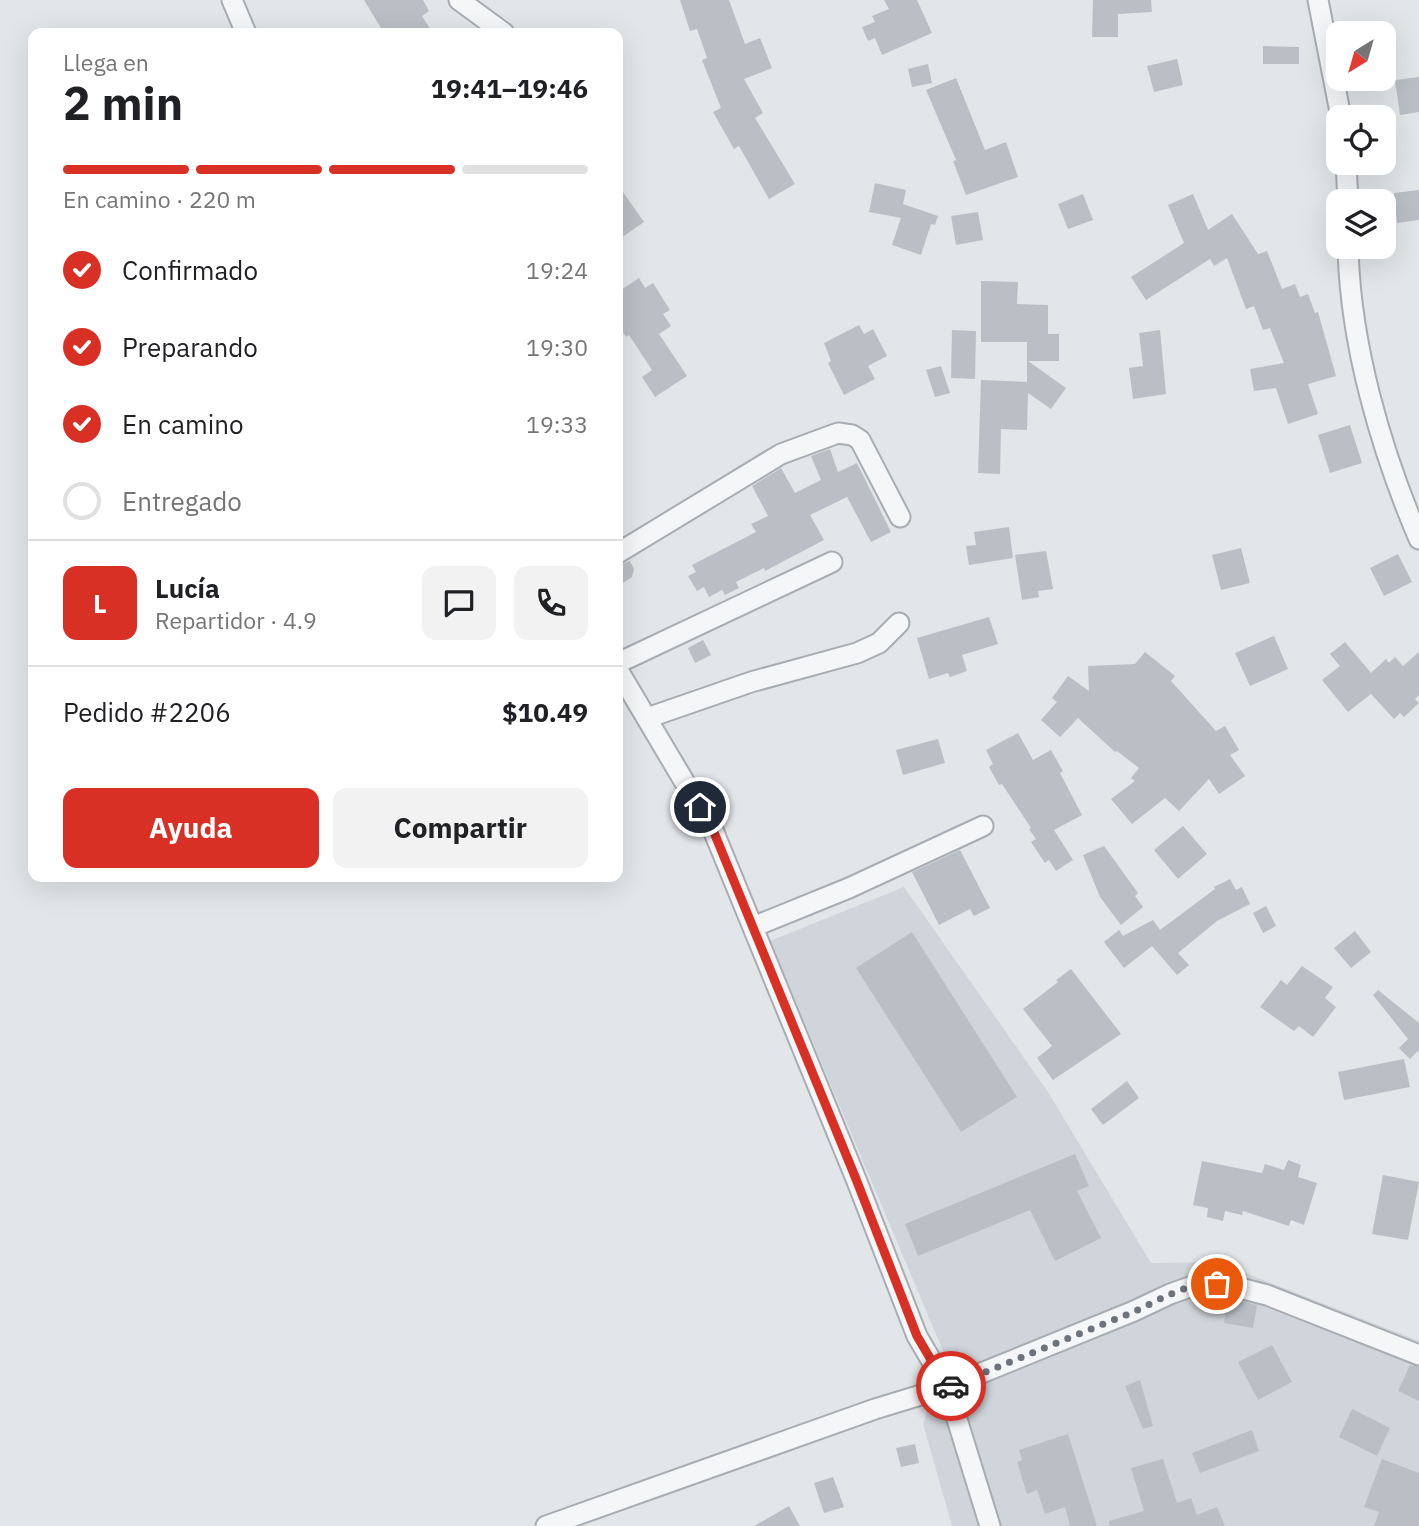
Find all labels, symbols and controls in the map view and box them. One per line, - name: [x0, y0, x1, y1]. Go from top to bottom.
- north arrow: [1326, 21, 1396, 91]
- map controls: [1326, 21, 1396, 259]
- text: Llega en: [63, 47, 149, 77]
- text: 19:41–19:46: [431, 71, 588, 105]
- text: 2 min: [63, 73, 183, 133]
- button: locate: [1326, 105, 1396, 175]
- text: En camino · 220 m: [63, 184, 256, 214]
- button: layers: [1326, 189, 1396, 259]
- icon: check: [63, 251, 101, 289]
- text: Confirmado: [122, 253, 258, 287]
- text: 19:24: [526, 255, 588, 285]
- icon: check: [63, 328, 101, 366]
- text: Preparando: [122, 330, 258, 364]
- text: 19:30: [526, 332, 588, 362]
- icon: check: [63, 405, 101, 443]
- text: En camino: [122, 407, 244, 441]
- text: 19:33: [526, 409, 588, 439]
- text: Entregado: [122, 484, 242, 518]
- button: chat: [422, 566, 496, 640]
- button: phone: [514, 566, 588, 640]
- text: Lucía: [155, 571, 220, 605]
- text: L: [93, 586, 107, 620]
- text: Repartidor · 4.9: [155, 605, 317, 635]
- text: Pedido #2206: [63, 695, 231, 729]
- text: $10.49: [502, 695, 588, 729]
- pin: [670, 777, 730, 837]
- button: Ayuda: [63, 788, 319, 868]
- button: Compartir: [333, 788, 588, 868]
- icon: home: [681, 788, 719, 826]
- pin: [1187, 1254, 1247, 1314]
- icon: bag: [1198, 1265, 1236, 1303]
- courier: [916, 1351, 986, 1421]
- icon: car: [932, 1367, 970, 1405]

